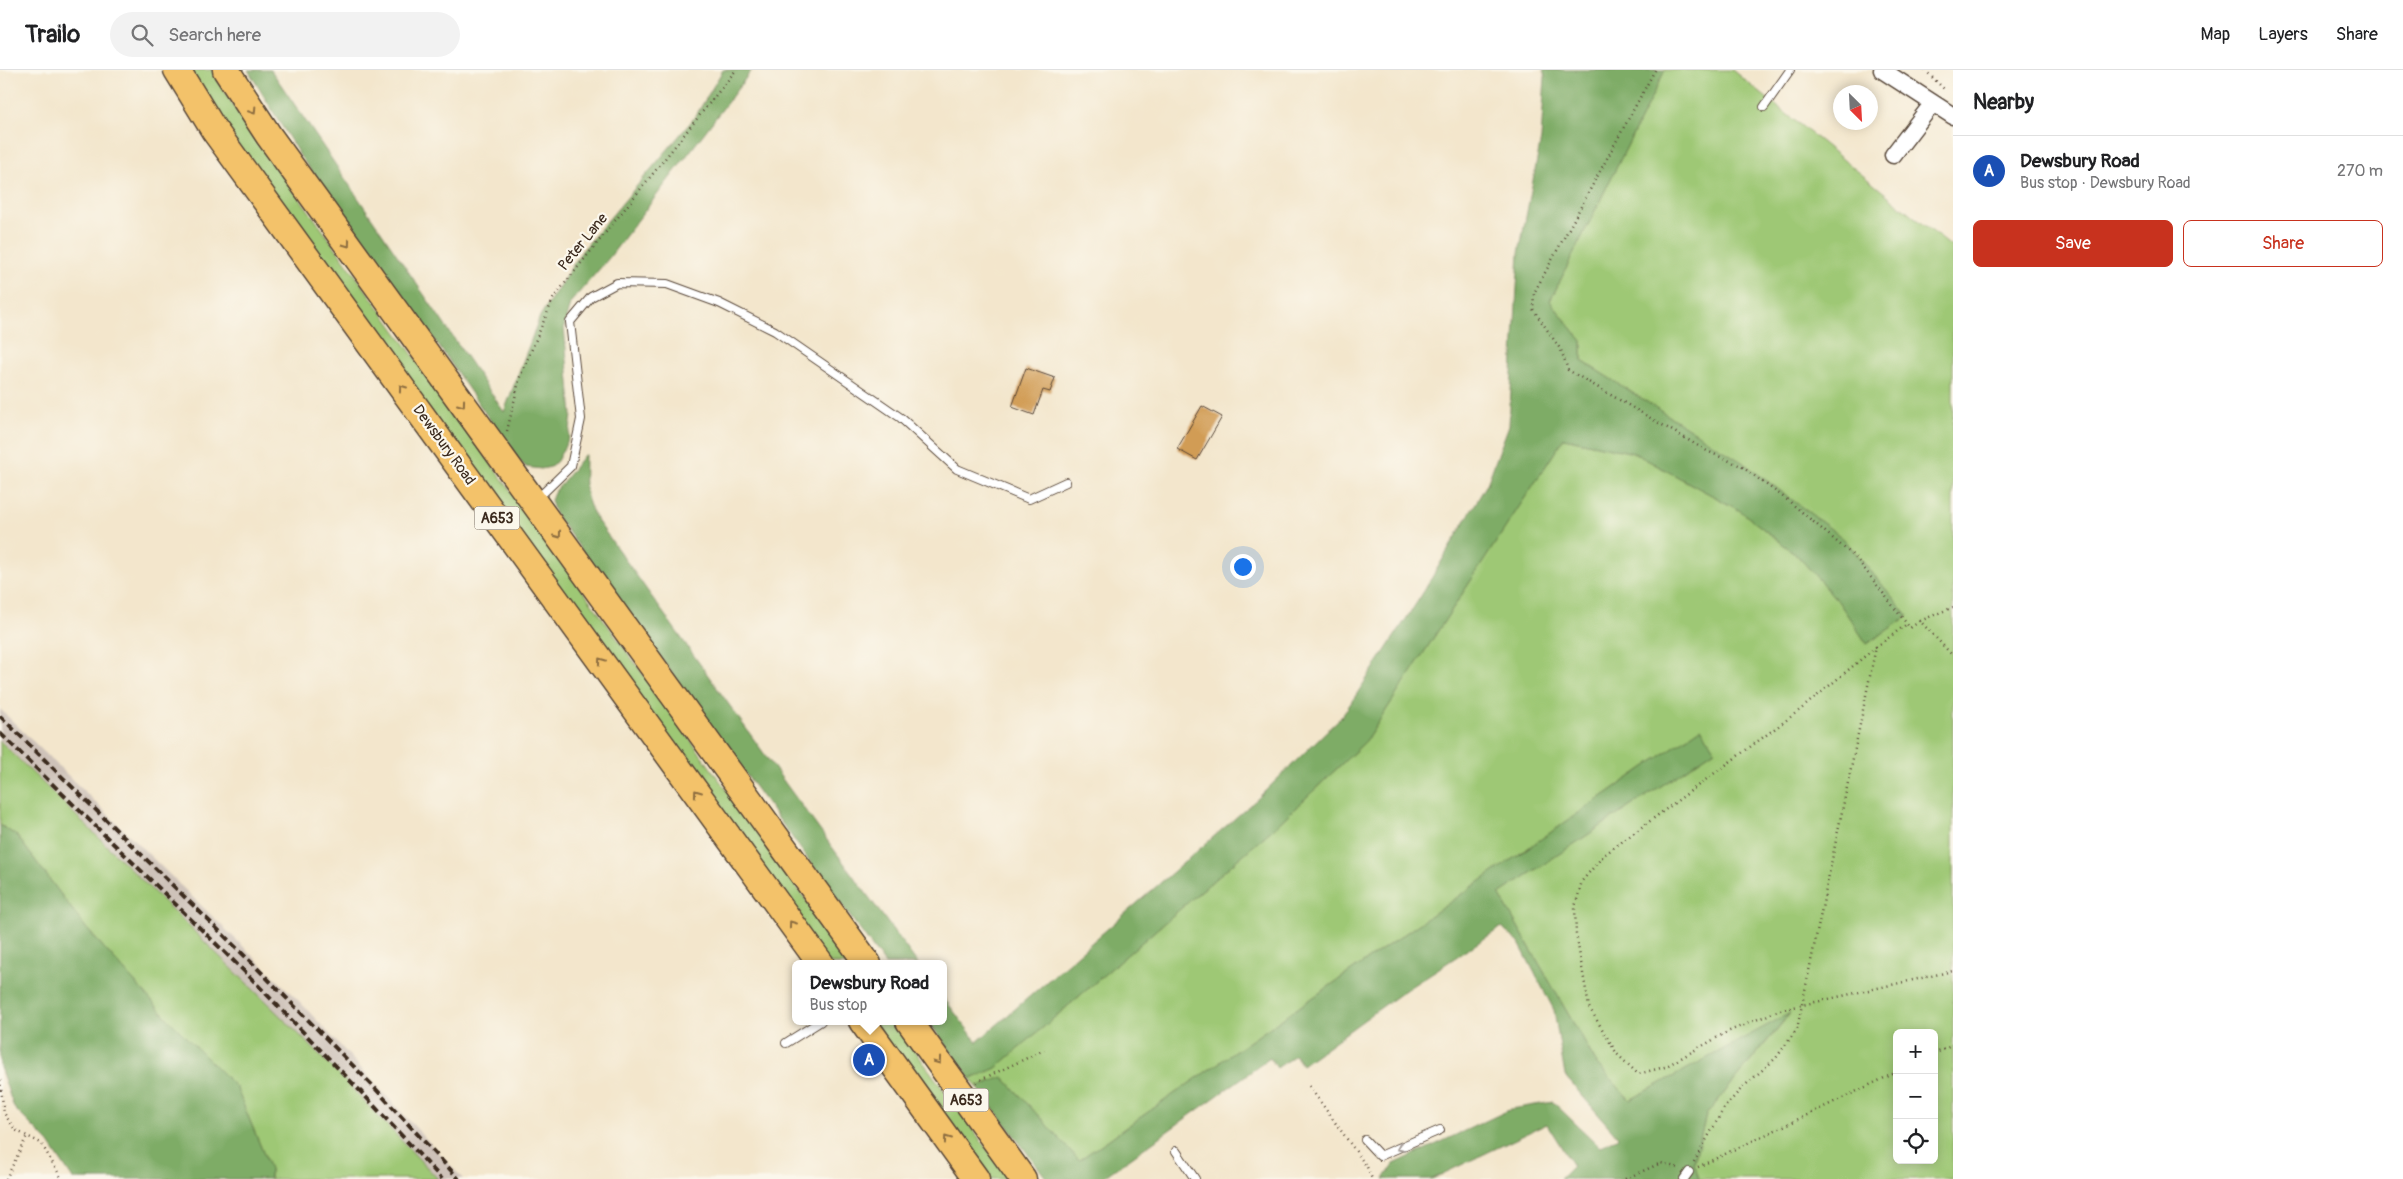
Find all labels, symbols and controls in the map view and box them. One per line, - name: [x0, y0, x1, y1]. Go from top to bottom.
- search box: [110, 12, 460, 57]
- text: Trailo: [25, 20, 80, 49]
- icon: search: [128, 21, 156, 49]
- text: Search here: [168, 23, 261, 47]
- text: Map: [2201, 23, 2230, 46]
- text: Layers: [2258, 23, 2308, 46]
- text: Share: [2336, 23, 2378, 46]
- north arrow: [1833, 85, 1878, 130]
- text: Nearby: [1973, 89, 2034, 116]
- one-way arrow: [246, 106, 256, 115]
- text: Dewsbury Road: [2020, 149, 2140, 173]
- text: A: [1984, 161, 1994, 181]
- text: 270 m: [2337, 161, 2383, 181]
- text: Bus stop · Dewsbury Road: [2020, 173, 2191, 193]
- street label: Peter Lane: [554, 209, 612, 275]
- button: Save: [1973, 220, 2173, 267]
- button: Share: [2183, 220, 2383, 267]
- one-way arrow: [341, 238, 350, 248]
- one-way arrow: [399, 385, 409, 394]
- one-way arrow: [456, 398, 465, 408]
- street label: Dewsbury Road: [409, 401, 479, 489]
- road number: A653: [474, 506, 520, 529]
- one-way arrow: [552, 529, 560, 538]
- your location: [1230, 554, 1256, 580]
- one-way arrow: [598, 657, 607, 667]
- one-way arrow: [694, 790, 702, 799]
- one-way arrow: [789, 920, 798, 930]
- popup: [792, 960, 947, 1025]
- text: Dewsbury Road: [810, 971, 929, 995]
- text: Bus stop: [810, 995, 867, 1015]
- map controls: [1893, 1029, 1938, 1164]
- button: +: [1893, 1029, 1938, 1074]
- pin: A: [853, 1041, 885, 1079]
- one-way arrow: [932, 1055, 941, 1065]
- button: −: [1893, 1074, 1938, 1119]
- road number: A653: [944, 1088, 988, 1112]
- button: locate: [1893, 1119, 1938, 1164]
- one-way arrow: [944, 1136, 954, 1145]
- one-way arrow: [1396, 1141, 1405, 1152]

